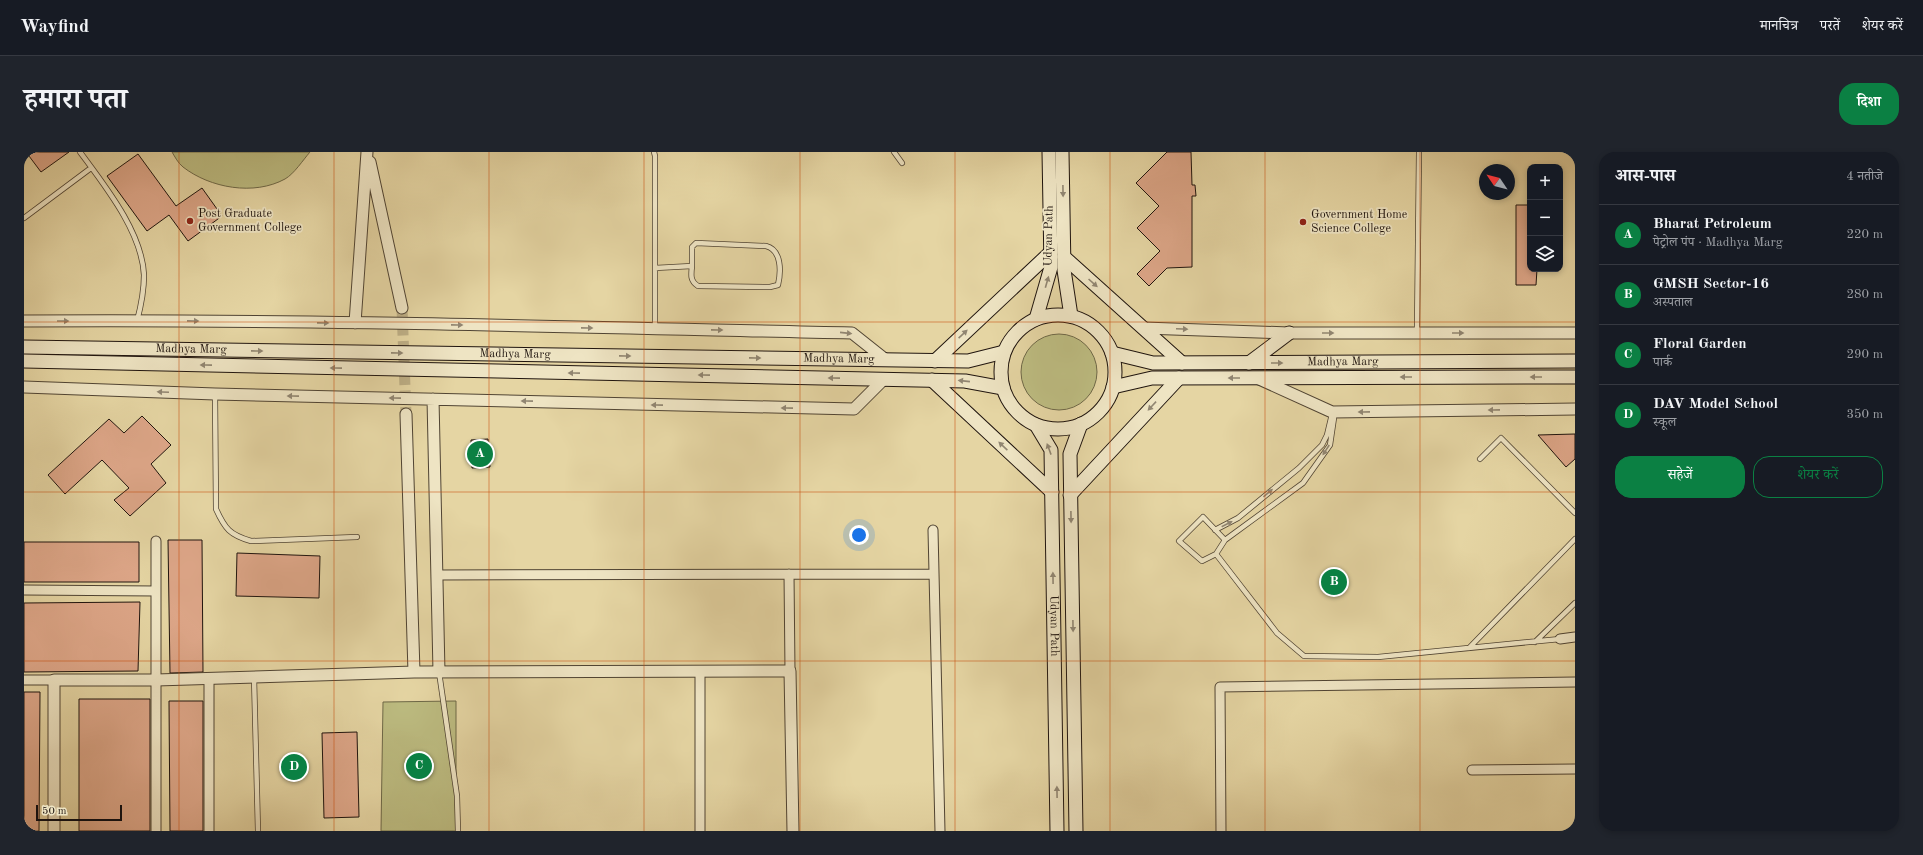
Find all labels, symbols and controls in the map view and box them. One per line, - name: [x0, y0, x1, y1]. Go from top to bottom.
- text: Wayfind: [20, 18, 89, 37]
- text: मानचित्र: [1760, 19, 1798, 33]
- text: परतें: [1820, 19, 1840, 33]
- text: शेयर करें: [1862, 19, 1903, 33]
- button: दिशा: [1839, 83, 1899, 125]
- text: हमारा पता: [24, 87, 127, 115]
- north arrow: [1479, 164, 1515, 200]
- map controls: [1527, 164, 1563, 272]
- button: +: [1527, 164, 1563, 200]
- text: आस-पास: [1615, 168, 1675, 185]
- text: 4 नतीजे: [1846, 170, 1883, 183]
- one-way arrow: [1060, 185, 1066, 198]
- button: −: [1527, 200, 1563, 236]
- street label: Udyan Path: [1042, 205, 1056, 267]
- place label: Post Graduate Government College: [198, 208, 302, 234]
- place label: Government Home Science College: [1311, 209, 1408, 235]
- marker: Post Graduate Government College: [185, 216, 195, 226]
- marker: Government Home Science College: [1298, 217, 1308, 227]
- text: Bharat Petroleum: [1653, 217, 1772, 232]
- text: A: [1623, 228, 1633, 241]
- text: 220 m: [1846, 228, 1883, 241]
- button: layers: [1527, 236, 1563, 272]
- text: पेट्रोल पंप · Madhya Marg: [1653, 236, 1783, 249]
- one-way arrow: [1044, 275, 1050, 287]
- text: GMSH Sector-16: [1653, 277, 1769, 292]
- one-way arrow: [1089, 278, 1098, 287]
- text: B: [1623, 288, 1633, 301]
- text: 280 m: [1846, 288, 1883, 301]
- text: अस्पताल: [1653, 296, 1693, 309]
- one-way arrow: [57, 318, 70, 324]
- one-way arrow: [187, 318, 200, 324]
- one-way arrow: [317, 320, 330, 326]
- one-way arrow: [451, 322, 464, 328]
- one-way arrow: [581, 325, 594, 331]
- one-way arrow: [1176, 326, 1189, 333]
- one-way arrow: [711, 327, 724, 333]
- one-way arrow: [958, 329, 968, 339]
- one-way arrow: [840, 330, 853, 337]
- one-way arrow: [1322, 330, 1335, 336]
- one-way arrow: [1452, 330, 1465, 336]
- text: Floral Garden: [1653, 337, 1747, 352]
- street label: Madhya Marg: [155, 343, 227, 356]
- one-way arrow: [251, 348, 264, 354]
- street label: Madhya Marg: [479, 348, 551, 361]
- text: C: [1624, 348, 1632, 361]
- text: 290 m: [1846, 348, 1883, 361]
- one-way arrow: [391, 350, 404, 356]
- one-way arrow: [619, 353, 632, 359]
- street label: Madhya Marg: [803, 353, 875, 366]
- one-way arrow: [749, 355, 762, 361]
- street label: Madhya Marg: [1307, 356, 1379, 368]
- text: पार्क: [1653, 356, 1672, 369]
- one-way arrow: [1271, 360, 1284, 366]
- one-way arrow: [199, 362, 212, 368]
- one-way arrow: [329, 365, 342, 371]
- one-way arrow: [567, 370, 580, 376]
- one-way arrow: [698, 372, 710, 379]
- one-way arrow: [1399, 374, 1412, 380]
- one-way arrow: [1529, 374, 1542, 380]
- one-way arrow: [827, 375, 840, 381]
- one-way arrow: [1227, 375, 1240, 381]
- one-way arrow: [958, 378, 970, 385]
- one-way arrow: [156, 389, 169, 395]
- one-way arrow: [286, 393, 299, 399]
- one-way arrow: [388, 395, 401, 401]
- text: DAV Model School: [1653, 397, 1778, 412]
- one-way arrow: [521, 398, 533, 405]
- one-way arrow: [651, 401, 663, 408]
- one-way arrow: [1148, 402, 1157, 411]
- one-way arrow: [781, 404, 793, 411]
- one-way arrow: [1487, 407, 1500, 413]
- text: D: [1623, 408, 1633, 421]
- text: 350 m: [1846, 408, 1883, 421]
- one-way arrow: [1357, 409, 1370, 415]
- text: स्कूल: [1653, 416, 1676, 429]
- pin: A: [467, 439, 493, 469]
- one-way arrow: [998, 441, 1008, 451]
- one-way arrow: [1046, 442, 1052, 454]
- one-way arrow: [1322, 444, 1330, 455]
- button: सहेजें: [1615, 456, 1745, 498]
- button: शेयर करें: [1753, 456, 1883, 498]
- one-way arrow: [1263, 489, 1274, 498]
- one-way arrow: [1067, 511, 1074, 523]
- one-way arrow: [1221, 521, 1233, 527]
- your location: [849, 525, 869, 545]
- pin: B: [1321, 567, 1347, 597]
- one-way arrow: [1050, 571, 1056, 584]
- street label: Udyan Path: [1047, 595, 1060, 657]
- one-way arrow: [1069, 620, 1076, 632]
- pin: C: [406, 751, 432, 781]
- pin: D: [281, 752, 307, 782]
- one-way arrow: [1054, 785, 1060, 798]
- scale bar: [36, 803, 122, 822]
- text: 50 m: [42, 806, 67, 817]

